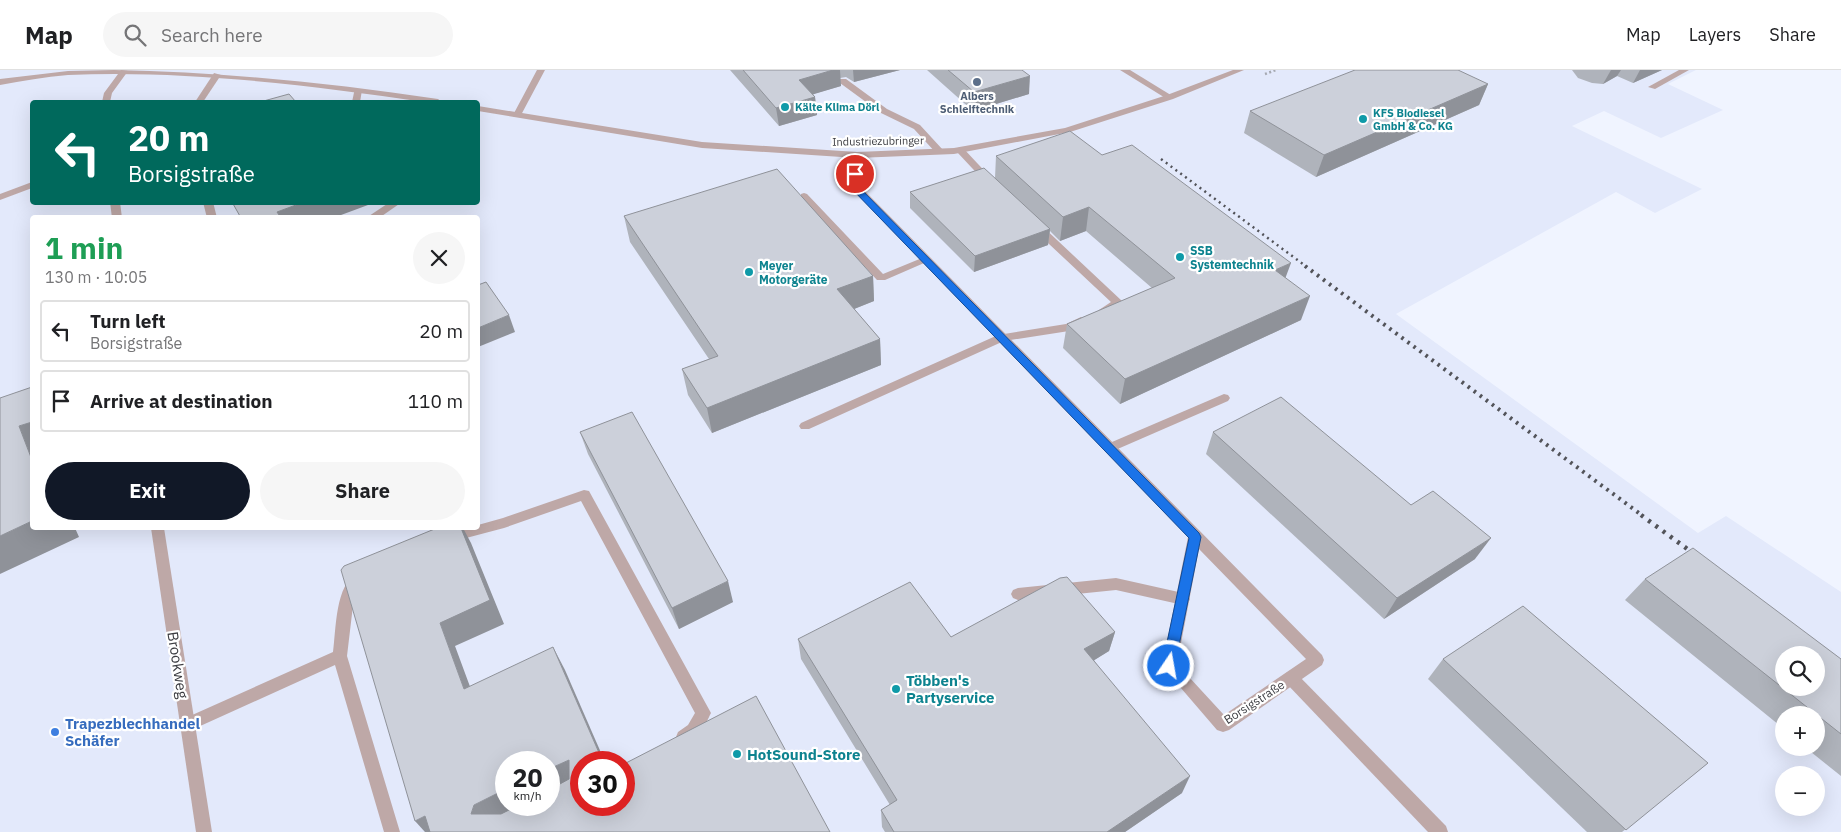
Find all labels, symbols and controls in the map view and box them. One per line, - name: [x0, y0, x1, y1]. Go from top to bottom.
- search box: [103, 12, 453, 57]
- text: Map: [25, 19, 73, 51]
- icon: search: [121, 21, 149, 49]
- text: Search here: [161, 23, 263, 47]
- text: Map: [1626, 23, 1661, 46]
- text: Layers: [1689, 23, 1741, 46]
- text: Share: [1769, 23, 1816, 46]
- marker: Albers Schleiftechnik: [971, 76, 983, 88]
- place label: Albers Schleiftechnik: [940, 89, 1015, 116]
- place label: Kälte Klima Dörl: [795, 100, 880, 114]
- marker: Kälte Klima Dörl: [779, 101, 791, 113]
- place label: KFS Biodiesel GmbH & Co. KG: [1373, 106, 1453, 133]
- marker: KFS Biodiesel GmbH & Co. KG: [1357, 113, 1369, 125]
- text: 20 m: [128, 115, 210, 161]
- icon: left: [45, 120, 110, 185]
- street label: Industriezubringer: [832, 133, 924, 149]
- pin: [834, 153, 876, 195]
- text: Borsigstraße: [128, 159, 255, 188]
- icon: arrive: [841, 160, 869, 188]
- text: 1 min: [45, 228, 123, 267]
- button: close: [413, 232, 465, 284]
- place label: SSB Systemtechnik: [1190, 243, 1274, 272]
- marker: SSB Systemtechnik: [1174, 251, 1186, 263]
- place label: Meyer Motorgeräte: [759, 258, 828, 287]
- marker: Meyer Motorgeräte: [743, 266, 755, 278]
- text: 130 m · 10:05: [45, 267, 147, 287]
- text: Turn left: [90, 309, 166, 333]
- icon: left: [47, 317, 75, 345]
- text: 20 m: [419, 319, 463, 343]
- text: Borsigstraße: [90, 333, 182, 353]
- icon: arrive: [47, 387, 75, 415]
- text: Arrive at destination: [90, 389, 273, 413]
- text: 110 m: [408, 389, 463, 413]
- button: Exit: [45, 462, 250, 520]
- button: Share: [260, 462, 465, 520]
- street label: Brookweg: [163, 630, 193, 700]
- position arrow: [1142, 639, 1194, 691]
- map controls: [1775, 646, 1825, 816]
- button: search: [1775, 646, 1825, 696]
- place label: Többen's Partyservice: [906, 671, 995, 707]
- street label: Borsigstraße: [1221, 677, 1287, 727]
- marker: Többen's Partyservice: [890, 683, 902, 695]
- button: +: [1775, 706, 1825, 756]
- place label: Trapezblechhandel Schäfer: [65, 714, 200, 750]
- marker: Trapezblechhandel Schäfer: [49, 726, 61, 738]
- place label: HotSound-Store: [747, 745, 860, 764]
- marker: HotSound-Store: [731, 748, 743, 760]
- speed limit sign: 30: [570, 751, 635, 816]
- text: 20: [512, 761, 543, 794]
- button: −: [1775, 766, 1825, 816]
- text: km/h: [513, 788, 542, 803]

